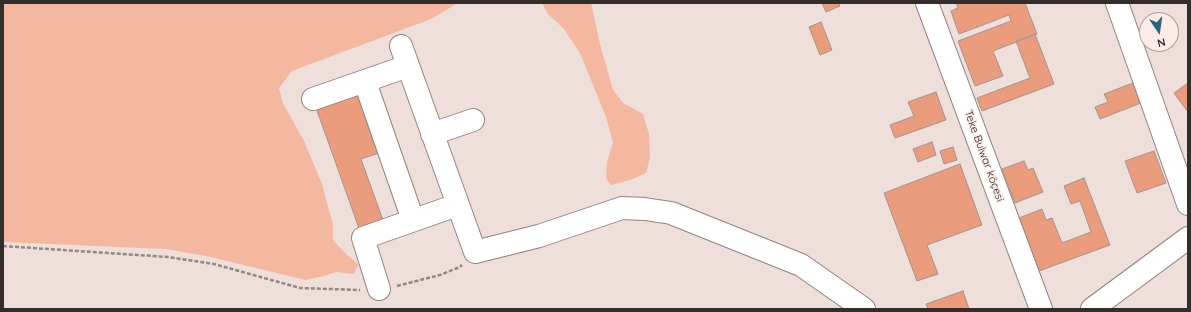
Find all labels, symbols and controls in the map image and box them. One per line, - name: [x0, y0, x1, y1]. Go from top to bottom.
- north arrow: [1139, 12, 1179, 52]
- text: N: [1156, 35, 1167, 50]
- street label: Teke Bulwar köçesi: [961, 108, 1007, 204]

